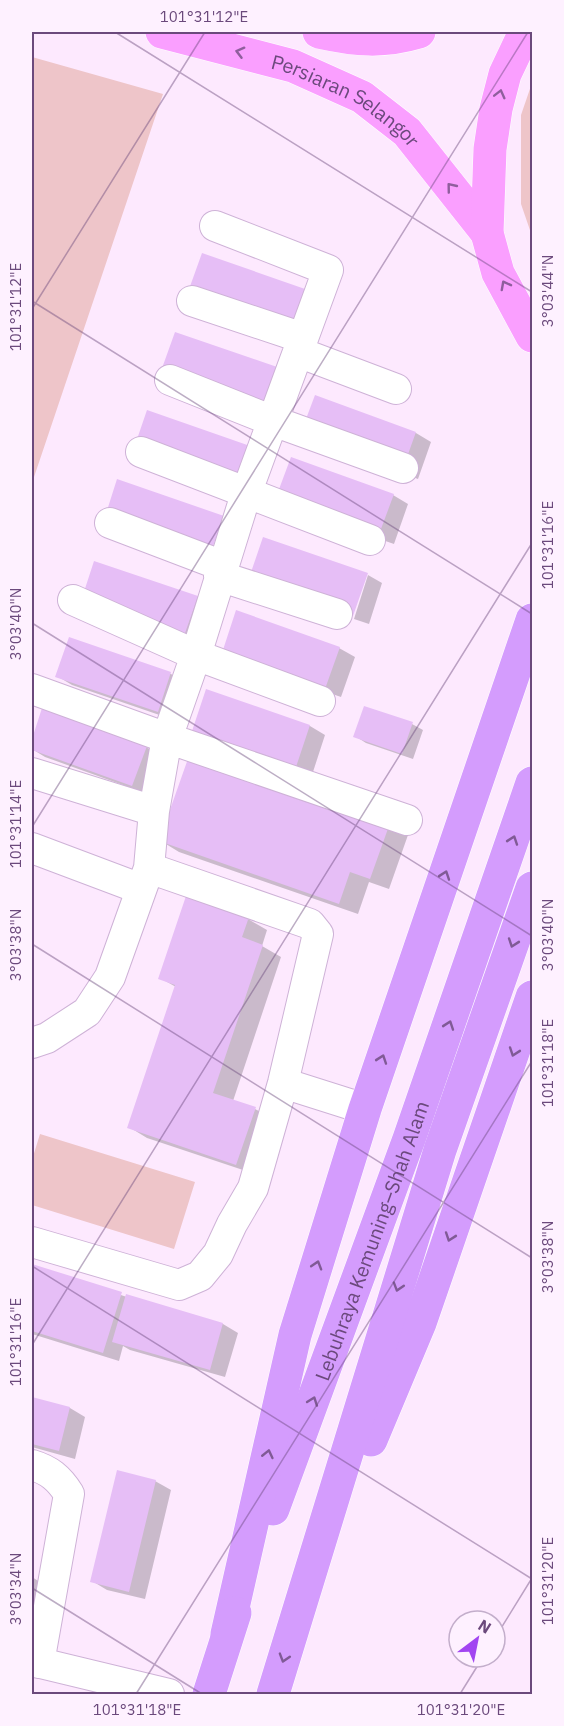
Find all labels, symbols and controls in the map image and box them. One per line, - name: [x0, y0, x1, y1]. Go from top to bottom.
- text: 101°31'12"E: [160, 7, 248, 26]
- one-way arrow: [235, 46, 245, 59]
- street label: Persiaran Selangor: [269, 47, 426, 152]
- one-way arrow: [493, 89, 505, 100]
- one-way arrow: [447, 183, 458, 194]
- text: 3°03'44"N: [538, 255, 557, 327]
- text: 101°31'12"E: [6, 263, 25, 351]
- one-way arrow: [501, 281, 512, 291]
- text: 101°31'16"E: [538, 501, 557, 589]
- text: 3°03'40"N: [6, 588, 25, 660]
- text: 101°31'14"E: [6, 780, 25, 868]
- one-way arrow: [505, 836, 518, 846]
- one-way arrow: [438, 870, 450, 881]
- text: 3°03'40"N: [538, 899, 557, 971]
- text: 3°03'38"N: [6, 909, 25, 981]
- one-way arrow: [508, 937, 521, 948]
- text: 101°31'18"E: [538, 1019, 557, 1107]
- one-way arrow: [441, 1020, 454, 1031]
- one-way arrow: [508, 1046, 521, 1057]
- one-way arrow: [375, 1054, 387, 1065]
- street label: Lebuhraya Kemuning–Shah Alam: [308, 1097, 435, 1384]
- text: 3°03'38"N: [538, 1221, 557, 1293]
- one-way arrow: [445, 1231, 458, 1242]
- one-way arrow: [309, 1260, 322, 1271]
- one-way arrow: [393, 1281, 406, 1292]
- text: 101°31'16"E: [6, 1298, 25, 1386]
- one-way arrow: [305, 1397, 318, 1407]
- one-way arrow: [261, 1449, 274, 1459]
- text: 101°31'20"E: [538, 1537, 557, 1625]
- text: 3°03'34"N: [6, 1553, 25, 1625]
- north arrow: [447, 1609, 507, 1669]
- text: N: [475, 1615, 495, 1638]
- one-way arrow: [279, 1652, 291, 1663]
- text: 101°31'18"E: [93, 1700, 181, 1719]
- text: 101°31'20"E: [417, 1700, 505, 1719]

